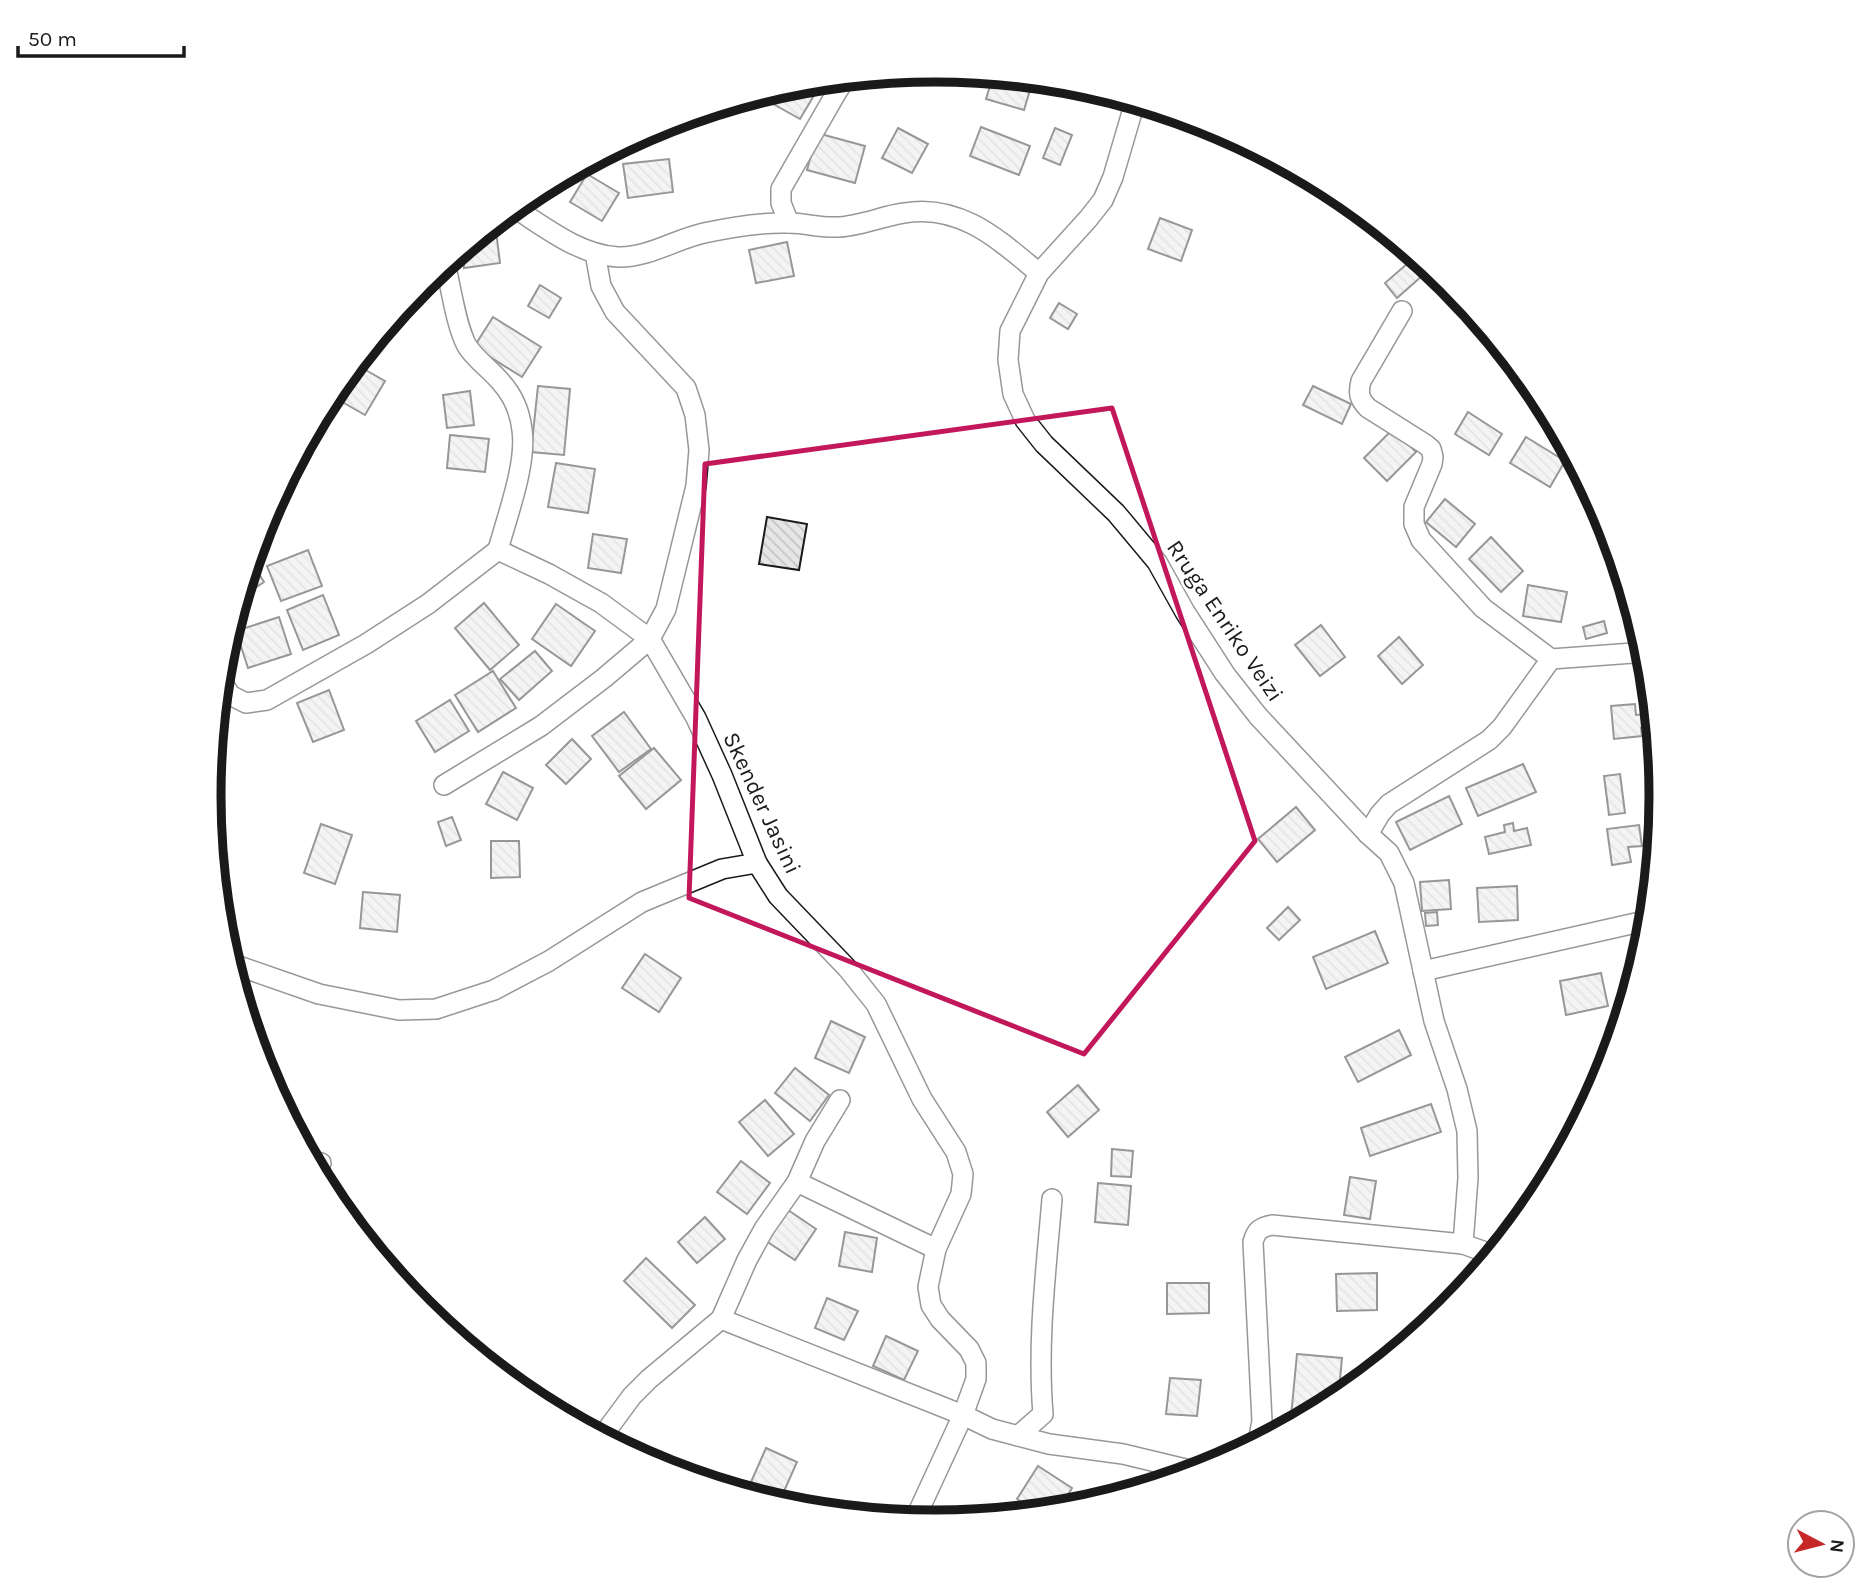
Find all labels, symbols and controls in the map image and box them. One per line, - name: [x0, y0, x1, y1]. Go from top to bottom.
- scale bar: [18, 14, 184, 58]
- text: 50 m: [28, 27, 77, 51]
- street label: Rruga Enriko Veizi: [1161, 535, 1289, 707]
- street label: Skender Jasini: [717, 728, 807, 878]
- north arrow: [1786, 1509, 1856, 1579]
- text: N: [1825, 1538, 1849, 1554]

